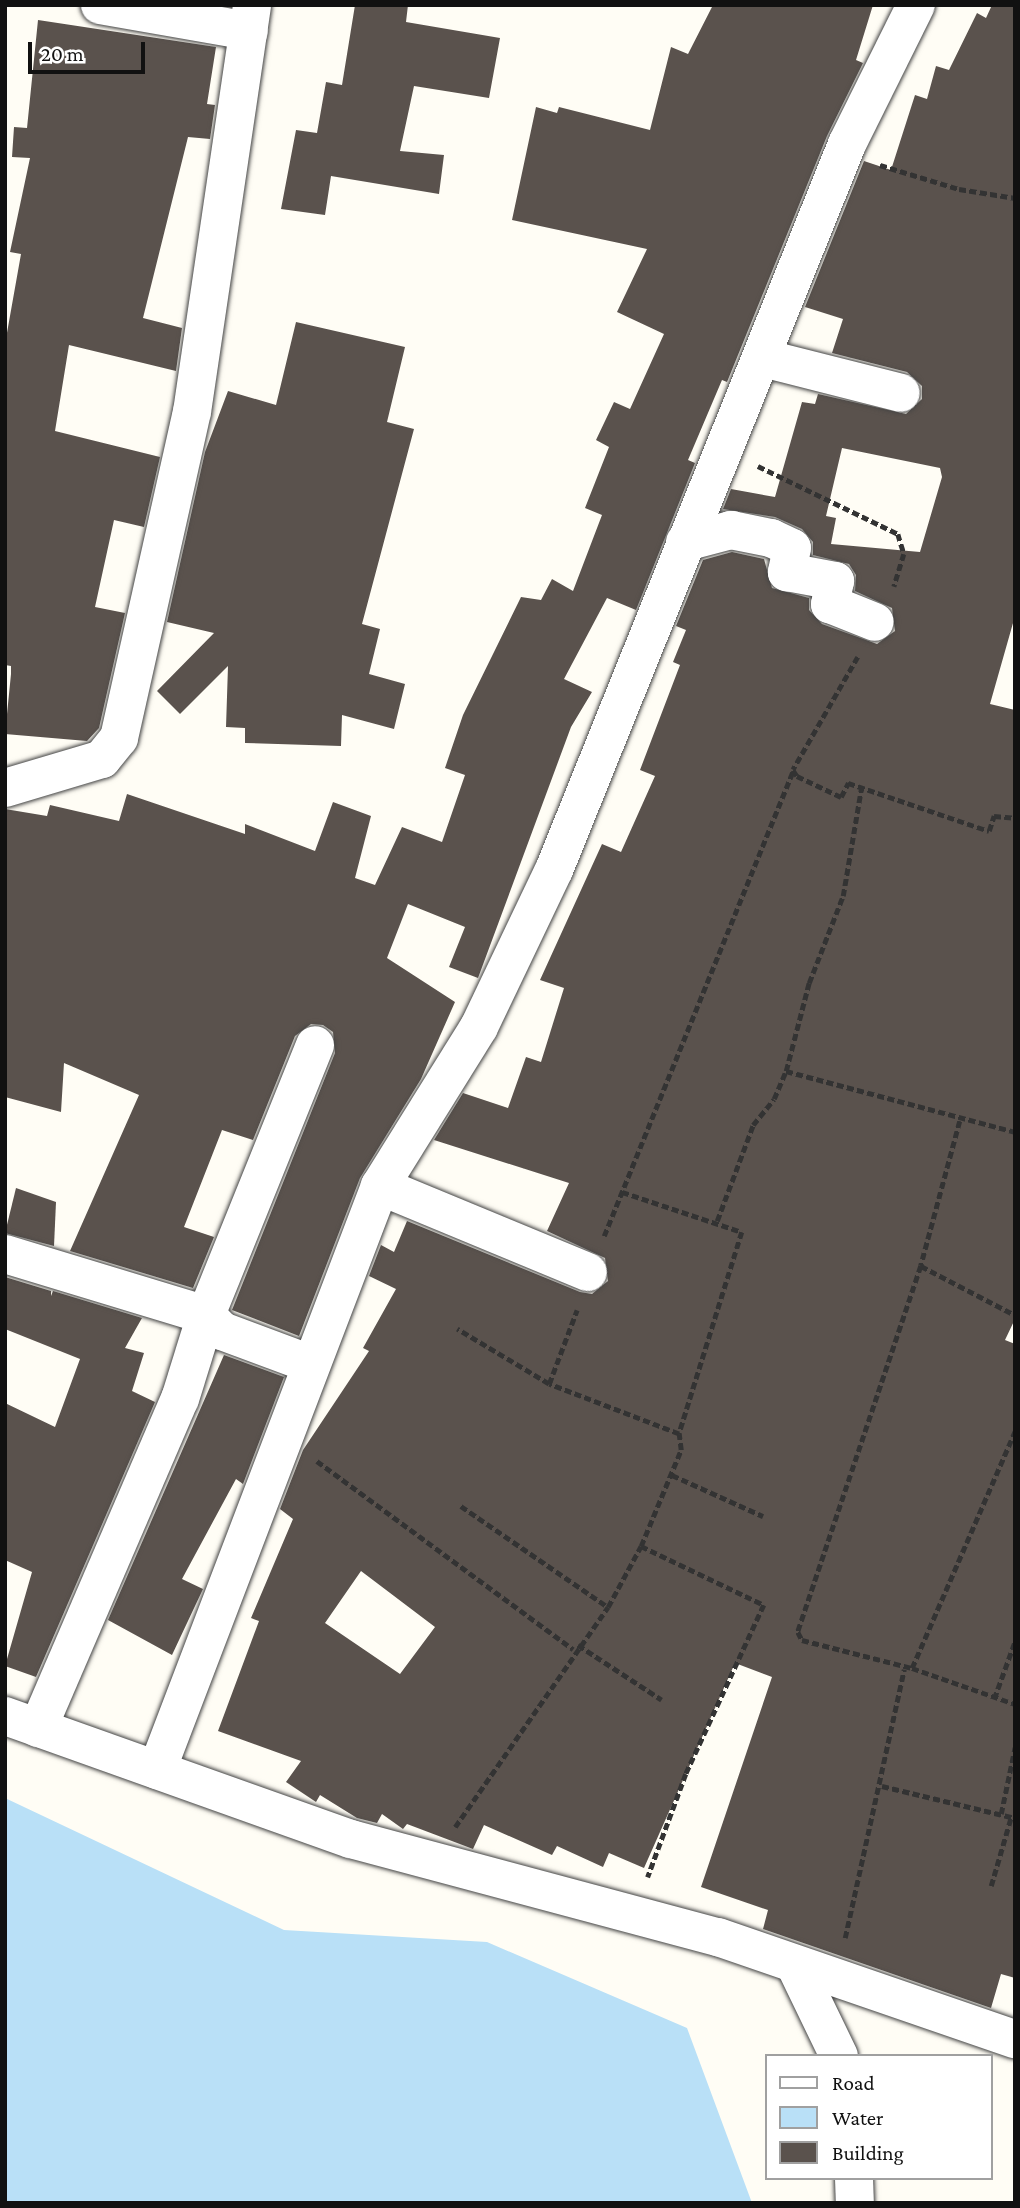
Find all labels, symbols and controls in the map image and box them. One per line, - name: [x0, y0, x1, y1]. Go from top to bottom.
- scale bar: [32, 28, 149, 72]
- text: 20 m: [41, 42, 84, 66]
- legend: [764, 2054, 992, 2180]
- text: Road: [832, 2071, 875, 2095]
- text: Water: [832, 2106, 884, 2130]
- text: Building: [832, 2141, 904, 2165]

